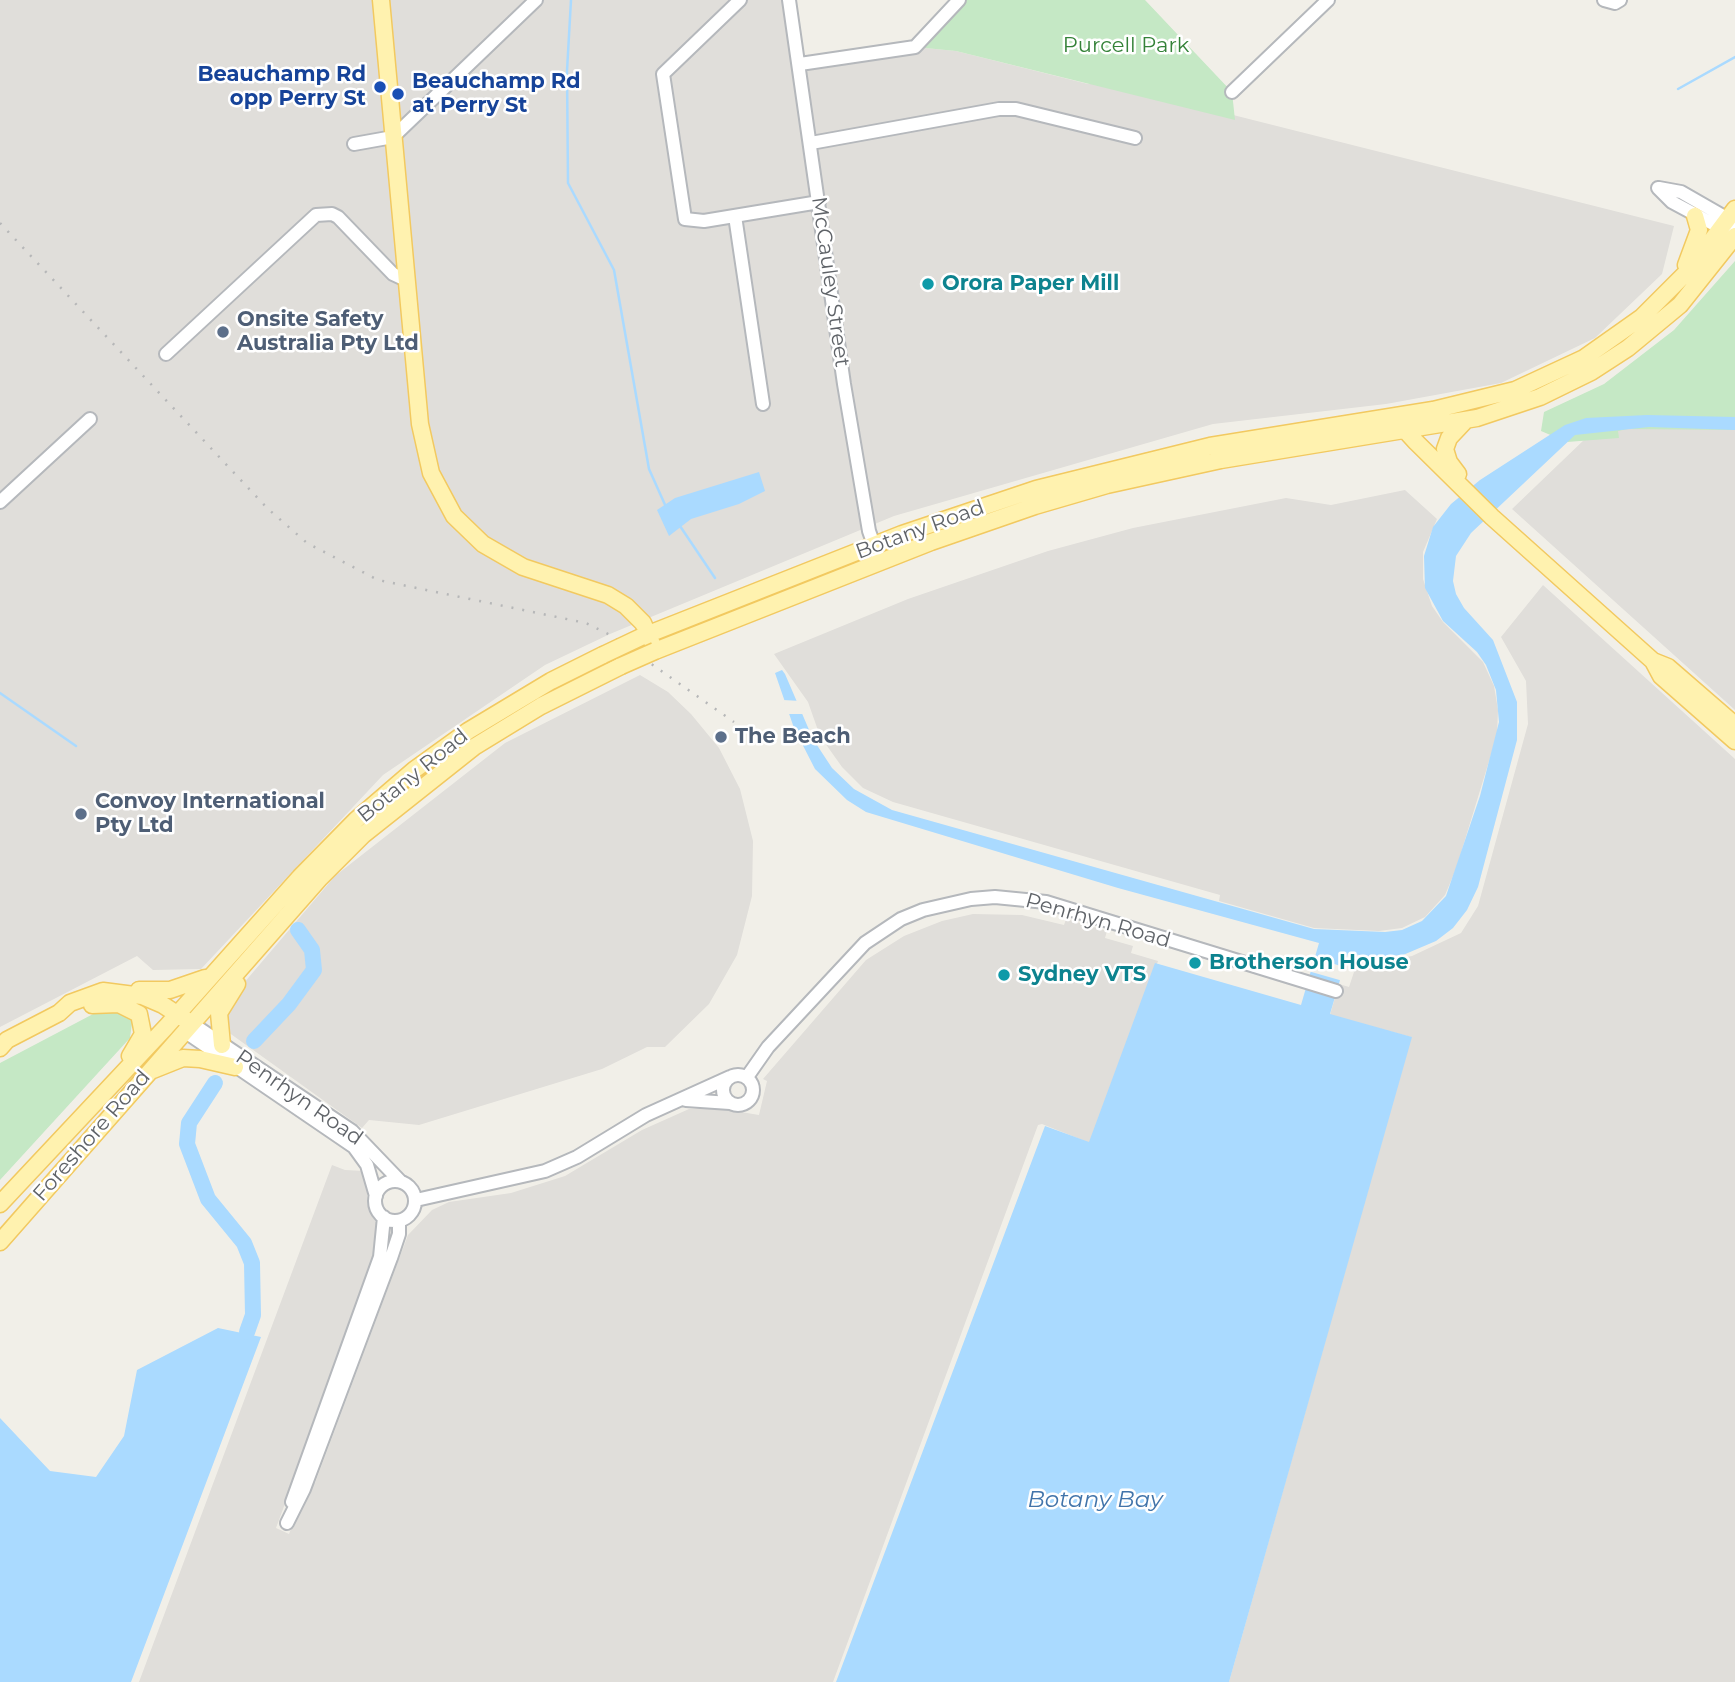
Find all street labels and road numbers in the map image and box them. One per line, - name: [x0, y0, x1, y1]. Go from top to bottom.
- street label: McCauley Street: [806, 195, 854, 369]
- street label: Botany Road: [852, 495, 988, 565]
- street label: Botany Road: [353, 724, 473, 828]
- street label: Penrhyn Road: [1023, 888, 1173, 954]
- street label: Penrhyn Road: [230, 1045, 368, 1151]
- street label: Foreshore Road: [28, 1065, 156, 1207]

